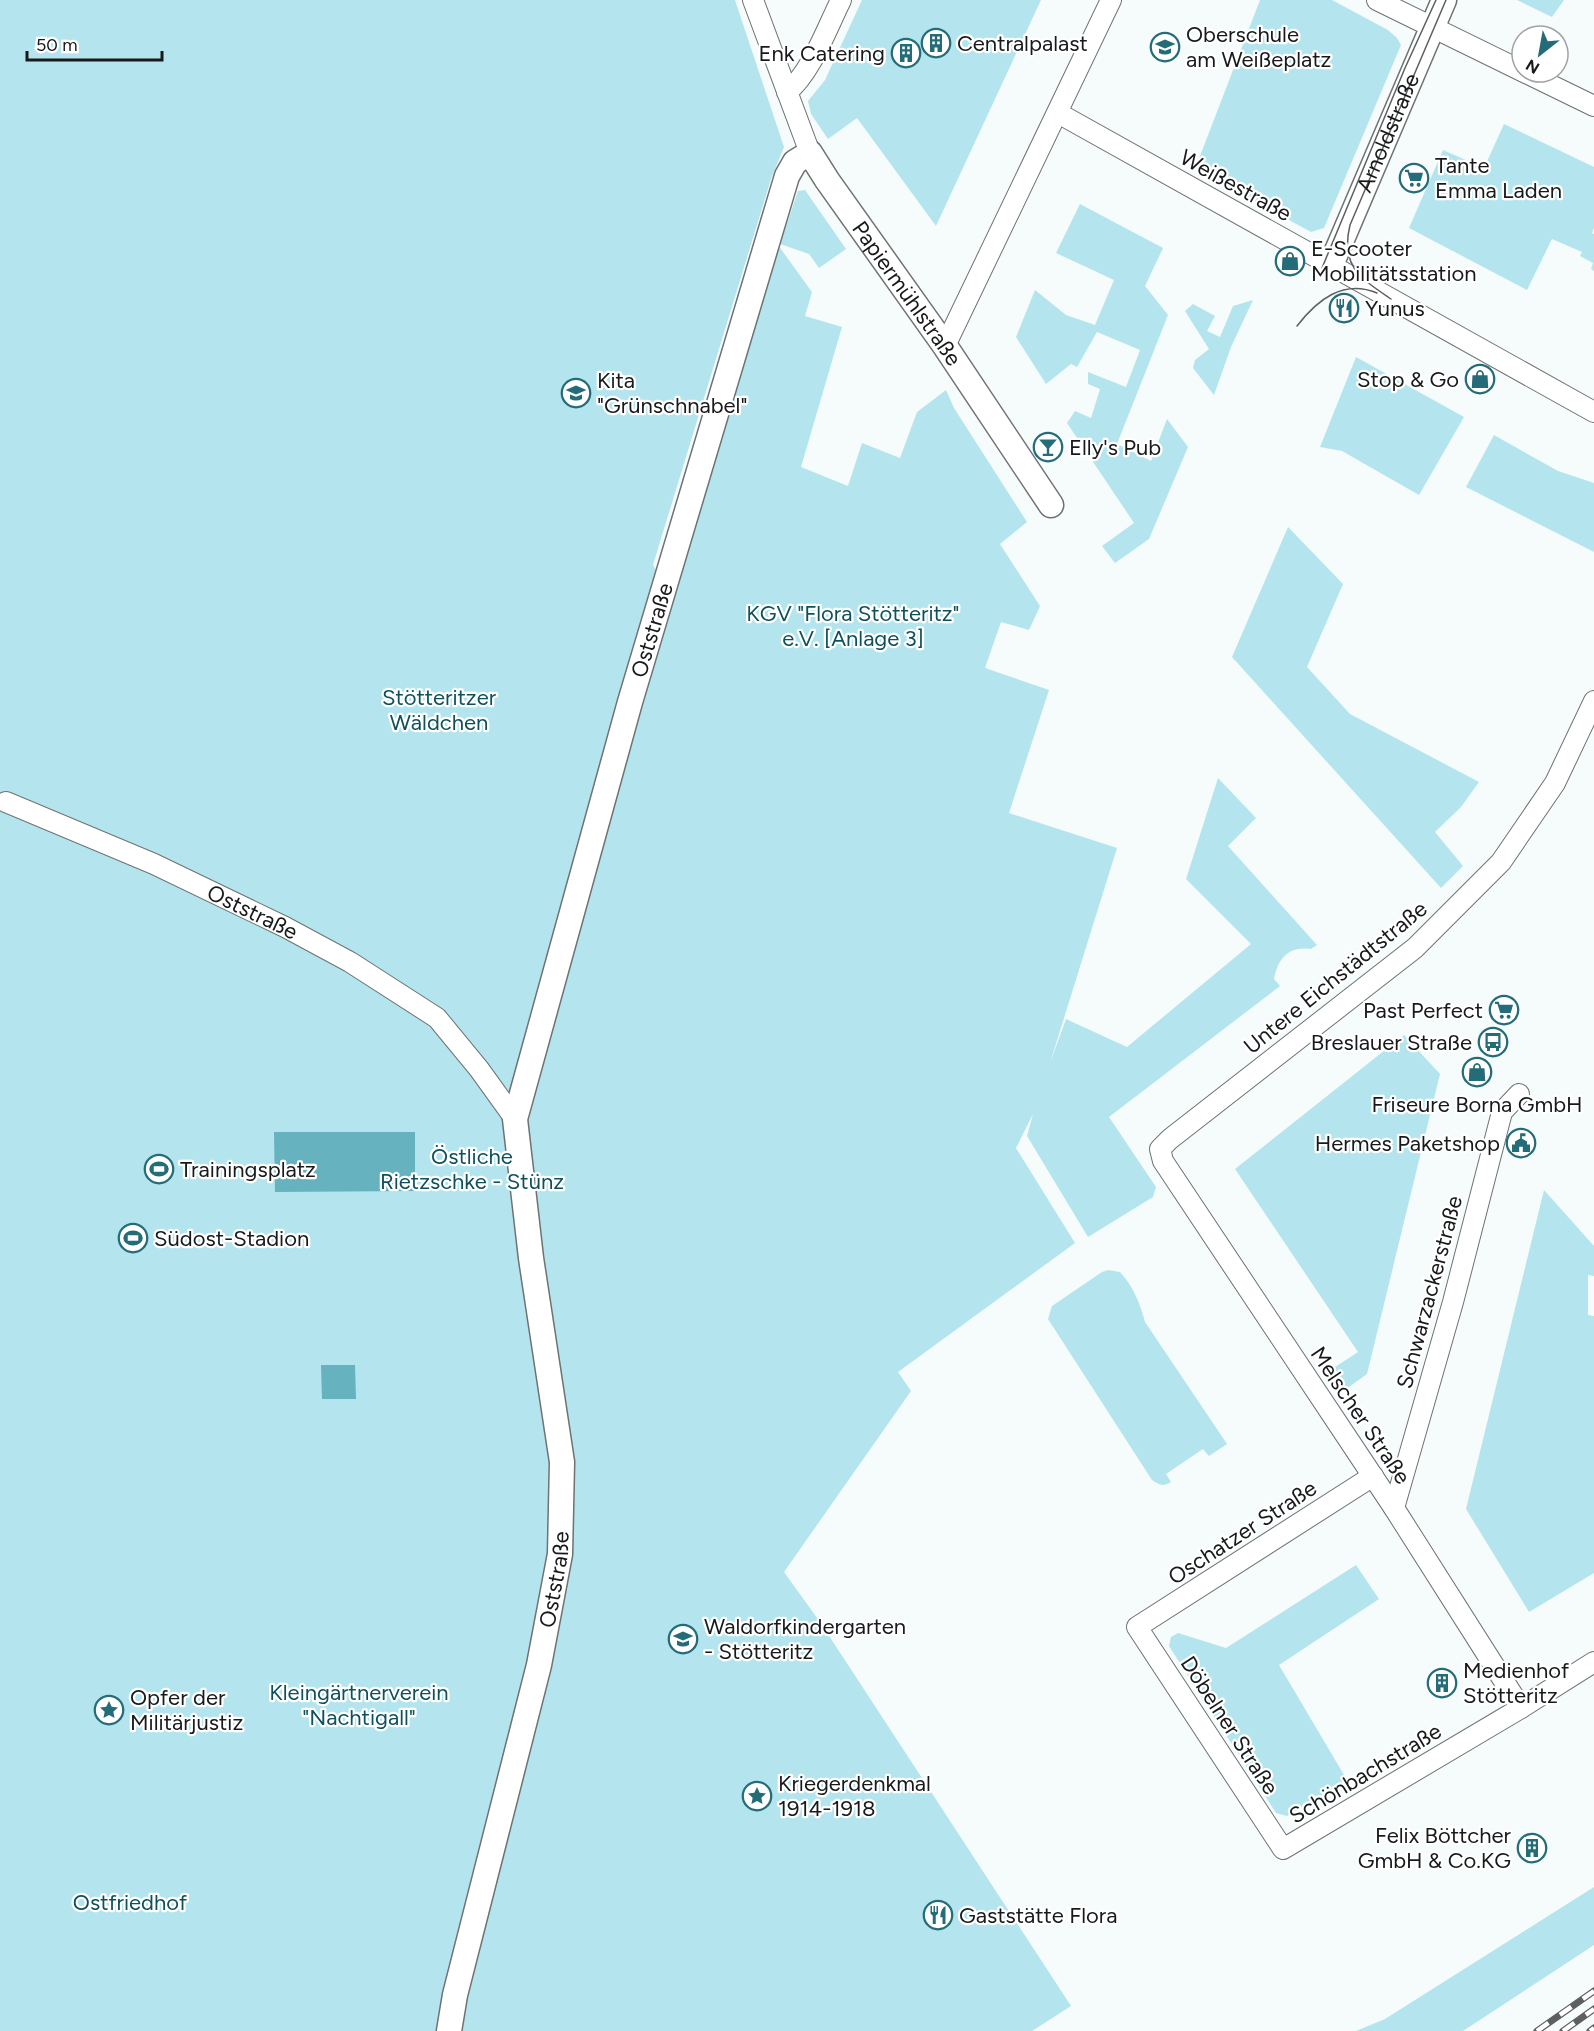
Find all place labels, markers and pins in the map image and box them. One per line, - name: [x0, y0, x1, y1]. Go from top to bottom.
- place label: Oberschule am Weißeplatz: [1186, 21, 1331, 73]
- building icon: Centralpalast: [920, 27, 952, 59]
- place label: Centralpalast: [957, 30, 1088, 57]
- school or university icon: Oberschule am Weißeplatz: [1149, 31, 1181, 63]
- building icon: Enk Catering: [890, 37, 922, 69]
- place label: Enk Catering: [759, 40, 885, 67]
- place label: Tante Emma Laden: [1435, 152, 1562, 204]
- supermarket icon: Tante Emma Laden: [1398, 162, 1430, 194]
- place label: E-Scooter Mobilitätsstation: [1311, 235, 1477, 287]
- shop icon: E-Scooter Mobilitätsstation: [1274, 245, 1306, 277]
- restaurant icon: Yunus: [1328, 292, 1360, 324]
- place label: Yunus: [1365, 295, 1425, 322]
- shop icon: Stop & Go: [1464, 363, 1496, 395]
- place label: Stop & Go: [1357, 366, 1459, 393]
- place label: Kita "Grünschnabel": [597, 367, 747, 419]
- school or university icon: Kita "Grünschnabel": [560, 377, 592, 409]
- bar icon: Elly's Pub: [1032, 431, 1064, 463]
- place label: Elly's Pub: [1069, 434, 1161, 461]
- supermarket icon: Past Perfect: [1488, 994, 1520, 1026]
- place label: Past Perfect: [1363, 997, 1483, 1024]
- bus stop icon: Breslauer Straße: [1477, 1026, 1509, 1058]
- place label: Breslauer Straße: [1311, 1029, 1472, 1056]
- shop icon: Friseure Borna GmbH: [1461, 1056, 1493, 1088]
- place label: Friseure Borna GmbH: [1371, 1091, 1583, 1118]
- public building icon: Hermes Paketshop: [1505, 1127, 1537, 1159]
- place label: Hermes Paketshop: [1315, 1130, 1500, 1157]
- sports icon: Trainingsplatz: [143, 1153, 175, 1185]
- place label: Trainingsplatz: [180, 1156, 316, 1183]
- sports icon: Südost-Stadion: [117, 1222, 149, 1254]
- place label: Südost-Stadion: [154, 1225, 309, 1252]
- place label: Waldorfkindergarten - Stötteritz: [704, 1613, 906, 1665]
- school or university icon: Waldorfkindergarten - Stötteritz: [667, 1623, 699, 1655]
- place label: Medienhof Stötteritz: [1463, 1657, 1570, 1709]
- building icon: Medienhof Stötteritz: [1426, 1667, 1458, 1699]
- place label: Opfer der Militärjustiz: [130, 1684, 243, 1736]
- place icon: Opfer der Militärjustiz: [93, 1694, 125, 1726]
- place label: Kriegerdenkmal 1914-1918: [778, 1770, 931, 1822]
- place icon: Kriegerdenkmal 1914-1918: [741, 1780, 773, 1812]
- place label: Felix Böttcher GmbH & Co.KG: [1358, 1822, 1512, 1874]
- building icon: Felix Böttcher GmbH & Co.KG: [1516, 1832, 1548, 1864]
- restaurant icon: Gaststätte Flora: [922, 1899, 954, 1931]
- place label: Gaststätte Flora: [959, 1902, 1118, 1929]

